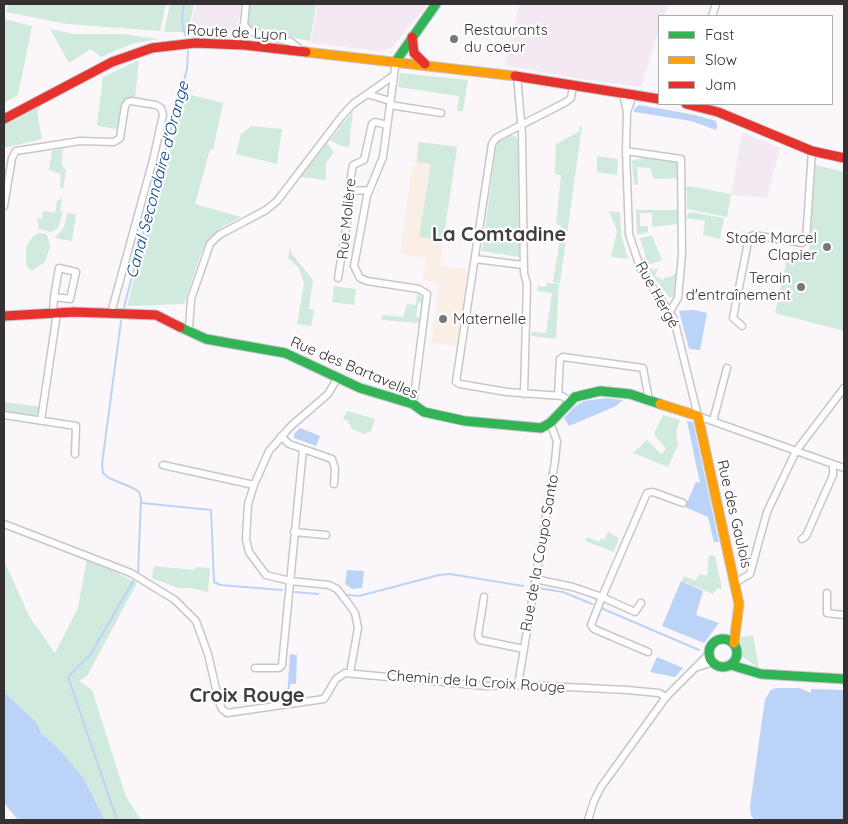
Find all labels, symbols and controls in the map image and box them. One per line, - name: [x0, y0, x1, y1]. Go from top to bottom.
- legend: [658, 15, 833, 105]
- street label: Route de Lyon: [186, 21, 288, 45]
- place label: Restaurants du coeur: [464, 21, 548, 56]
- text: Fast: [705, 25, 734, 44]
- marker: Restaurants du coeur: [448, 33, 460, 45]
- text: Slow: [705, 50, 737, 69]
- text: Jam: [705, 75, 736, 94]
- water label: Canal Secondaire d'Orange: [122, 79, 194, 281]
- street label: Rue Molière: [334, 178, 360, 260]
- district label: La Comtadine: [432, 223, 566, 247]
- place label: Stade Marcel Clapier: [726, 229, 817, 264]
- marker: Stade Marcel Clapier: [821, 241, 833, 253]
- street label: Rue Hergé: [631, 259, 683, 331]
- place label: Terain d'entraînement: [686, 269, 791, 304]
- marker: Terain d'entraînement: [795, 281, 807, 293]
- place label: Maternelle: [453, 310, 526, 328]
- marker: Maternelle: [437, 313, 449, 325]
- street label: Rue des Bartavelles: [287, 333, 421, 403]
- street label: Rue des Gaulois: [713, 458, 755, 570]
- street label: Rue de la Coupo Santo: [517, 473, 563, 633]
- street label: Chemin de la Croix Rouge: [386, 667, 566, 697]
- district label: Croix Rouge: [189, 684, 305, 708]

